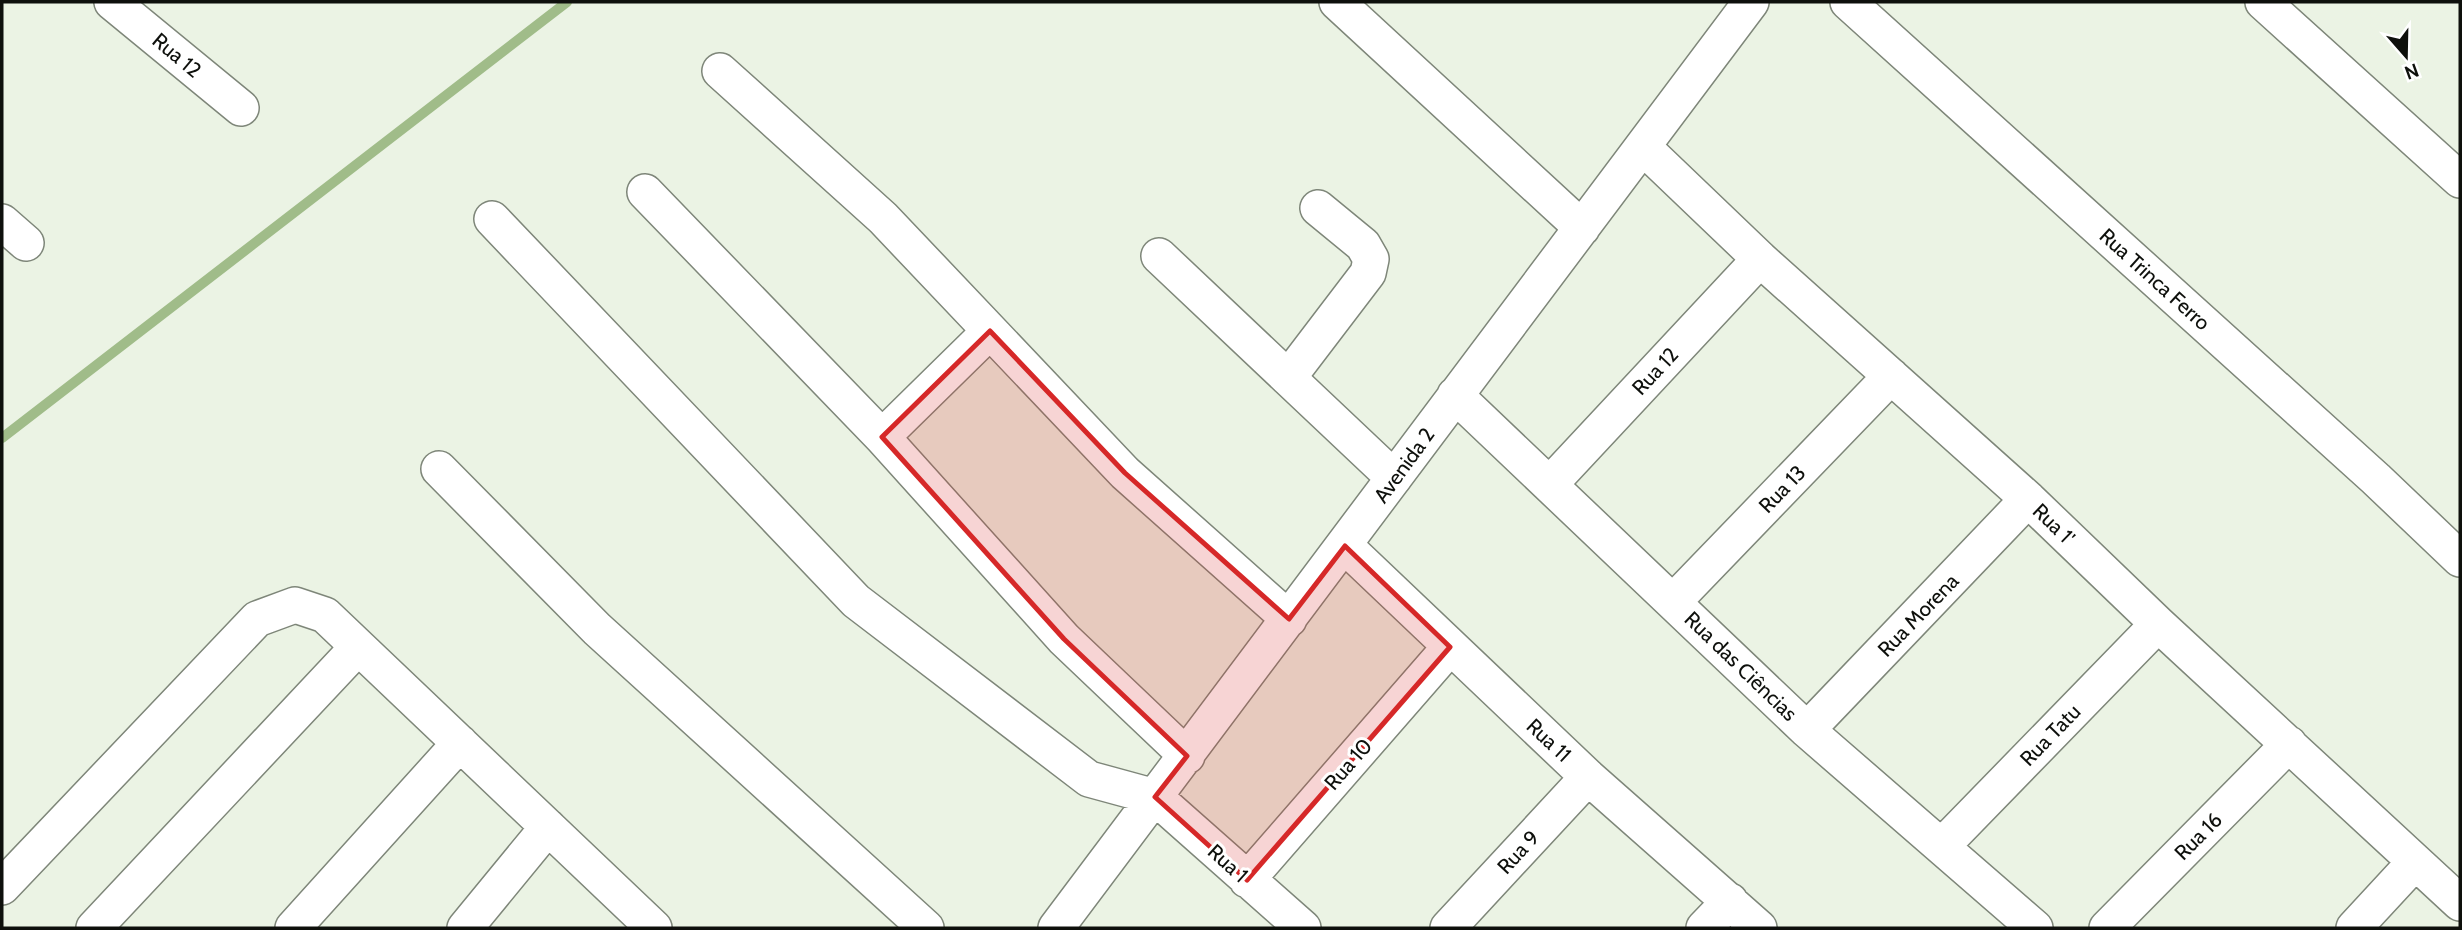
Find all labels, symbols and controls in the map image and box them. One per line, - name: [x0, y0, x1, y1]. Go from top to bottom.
- north arrow: [2371, 21, 2441, 91]
- street label: Rua 12: [147, 27, 207, 83]
- text: N: [2401, 58, 2422, 85]
- street label: Rua Trinca Ferro: [2095, 223, 2215, 335]
- street label: Rua 12: [1627, 342, 1683, 400]
- street label: Avenida 2: [1368, 423, 1440, 507]
- street label: Rua 13: [1753, 460, 1811, 518]
- street label: Rua 1': [2028, 498, 2080, 550]
- street label: Rua Morena: [1872, 568, 1964, 662]
- street label: Rua das Ciências: [1680, 606, 1803, 726]
- street label: Rua Tatu: [2015, 699, 2085, 771]
- street label: Rua 11: [1521, 713, 1577, 767]
- street label: Rua 10: [1319, 733, 1377, 795]
- street label: Rua 16: [2169, 807, 2227, 865]
- street label: Rua 9: [1492, 825, 1544, 879]
- street label: Rua 1: [1203, 839, 1253, 887]

